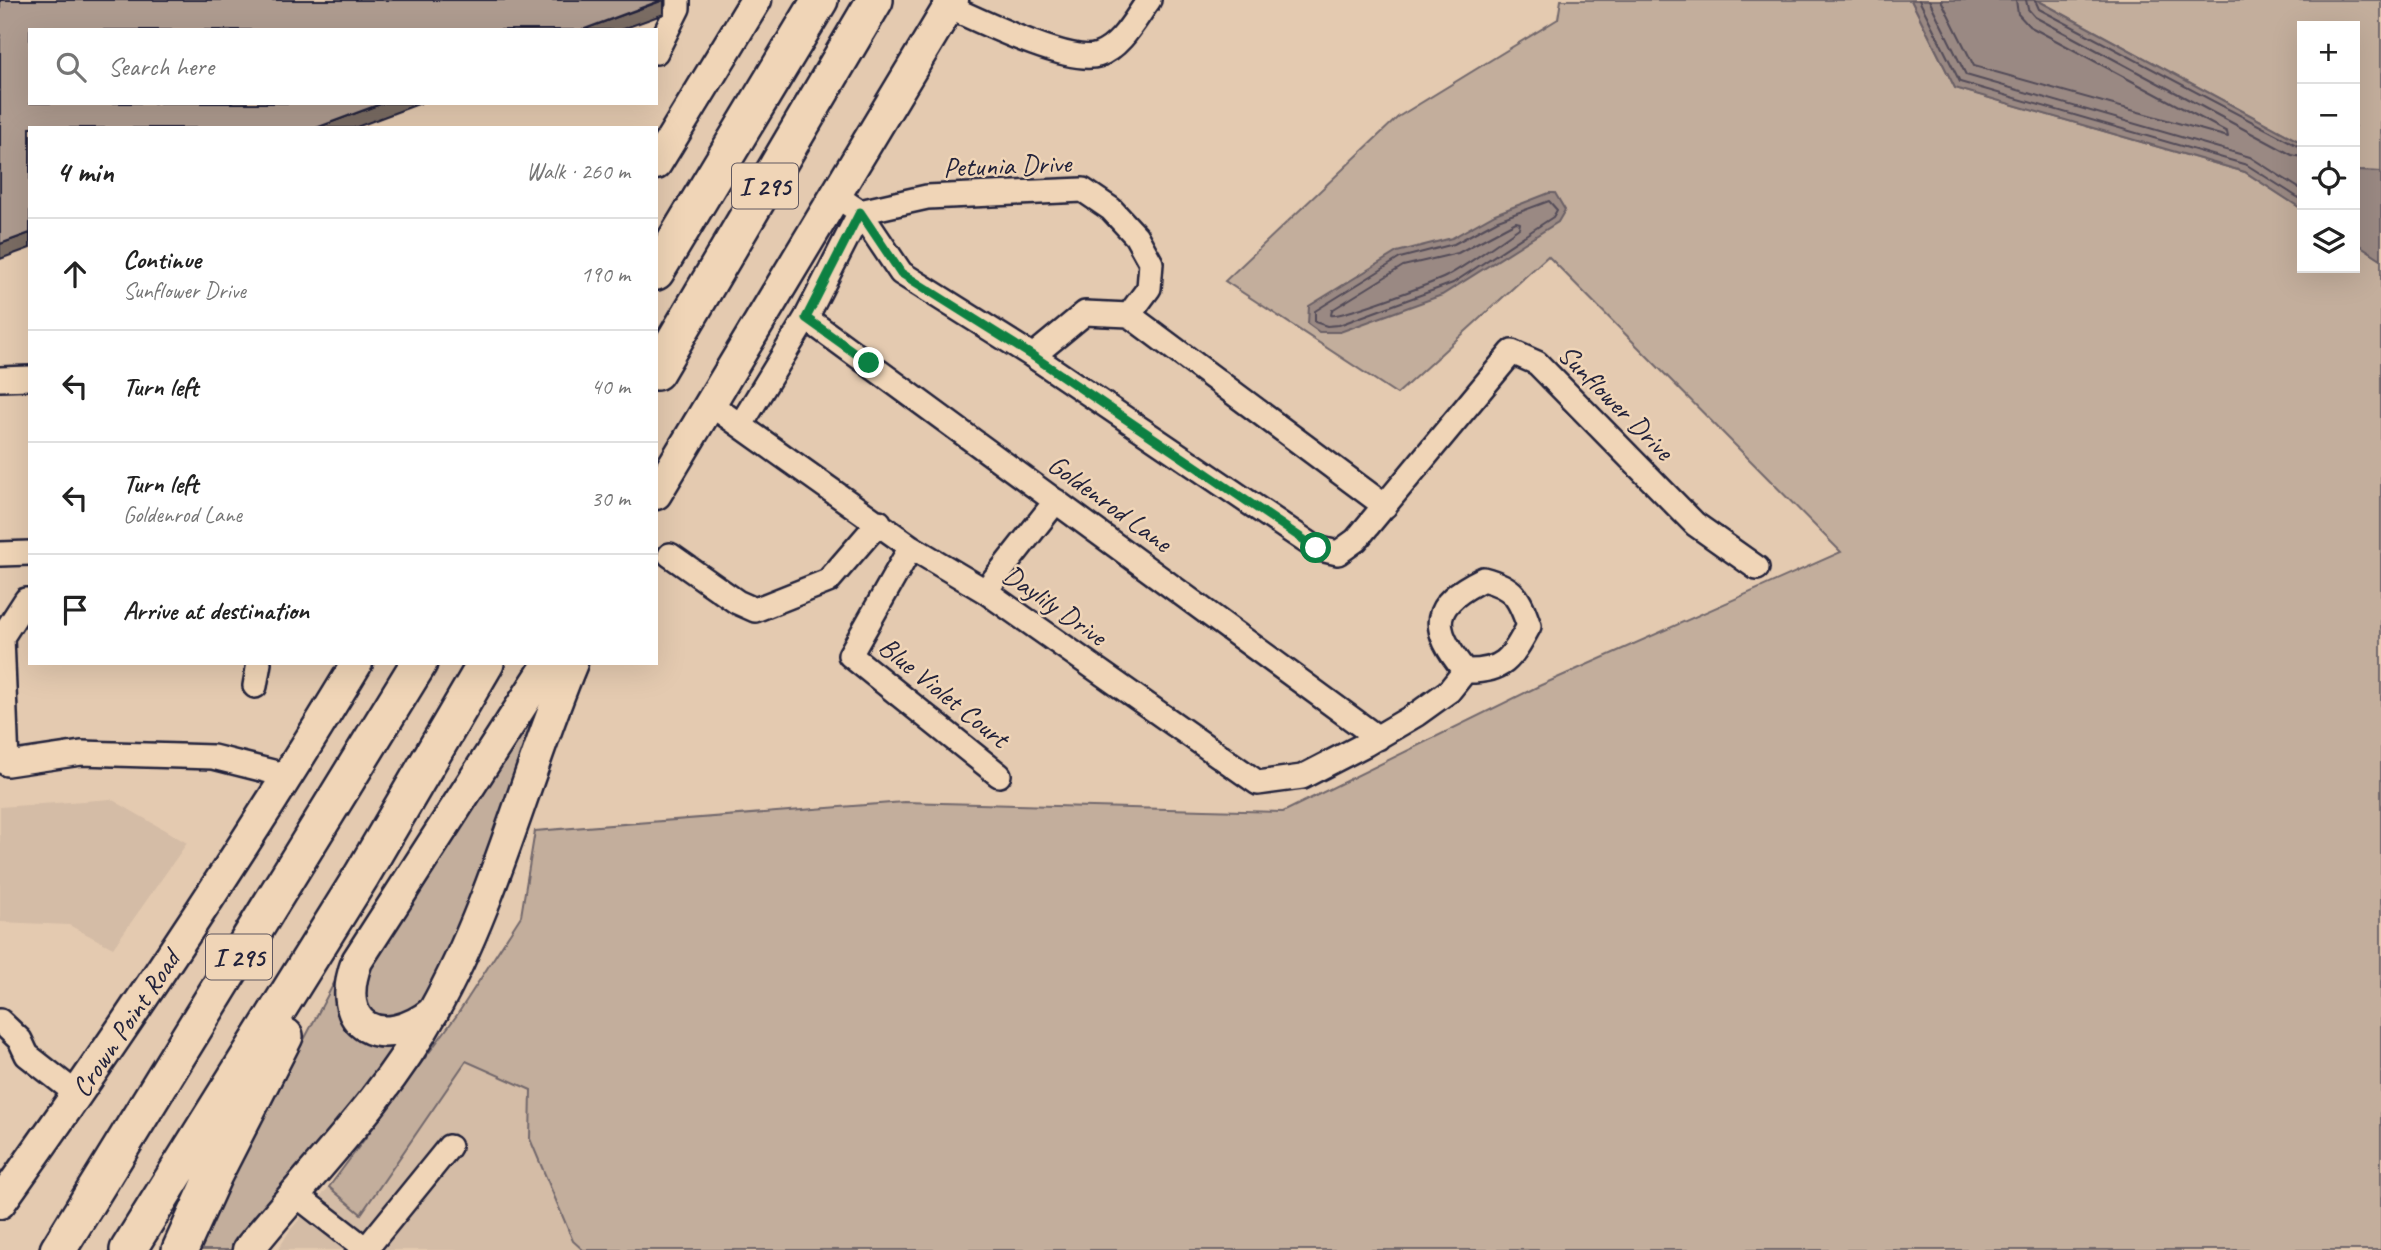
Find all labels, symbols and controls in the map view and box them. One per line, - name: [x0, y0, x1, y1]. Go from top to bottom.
- map controls: [2297, 21, 2360, 273]
- button: +: [2297, 21, 2360, 84]
- search box: [28, 28, 658, 105]
- icon: search: [52, 48, 90, 86]
- text: Search here: [108, 50, 214, 83]
- button: −: [2297, 84, 2360, 147]
- street label: Petunia Drive: [942, 145, 1073, 185]
- button: locate: [2297, 147, 2360, 210]
- text: 4 min: [56, 153, 113, 191]
- text: Walk · 260 m: [526, 157, 630, 186]
- road number: I 295: [732, 164, 798, 209]
- button: layers: [2297, 210, 2360, 273]
- text: Continue: [123, 243, 201, 276]
- icon: ahead: [56, 255, 94, 293]
- text: 190 m: [581, 260, 630, 289]
- text: Sunflower Drive: [123, 276, 246, 305]
- street label: Sunflower Drive: [1551, 337, 1683, 469]
- route end: [853, 347, 884, 378]
- icon: left: [56, 367, 94, 405]
- text: Turn left: [123, 370, 198, 403]
- text: 40 m: [591, 372, 630, 401]
- street label: Goldenrod Lane: [1041, 446, 1180, 561]
- text: Turn left: [123, 467, 198, 500]
- icon: left: [56, 479, 94, 517]
- text: 30 m: [591, 484, 630, 513]
- text: Goldenrod Lane: [123, 500, 242, 529]
- route start: [1300, 532, 1331, 563]
- street label: Daylily Drive: [997, 557, 1115, 654]
- icon: arrive: [56, 591, 94, 629]
- text: Arrive at destination: [123, 594, 309, 627]
- street label: Blue Violet Court: [872, 629, 1018, 757]
- road number: I 295: [206, 934, 272, 980]
- street label: Crown Point Road: [63, 940, 189, 1103]

